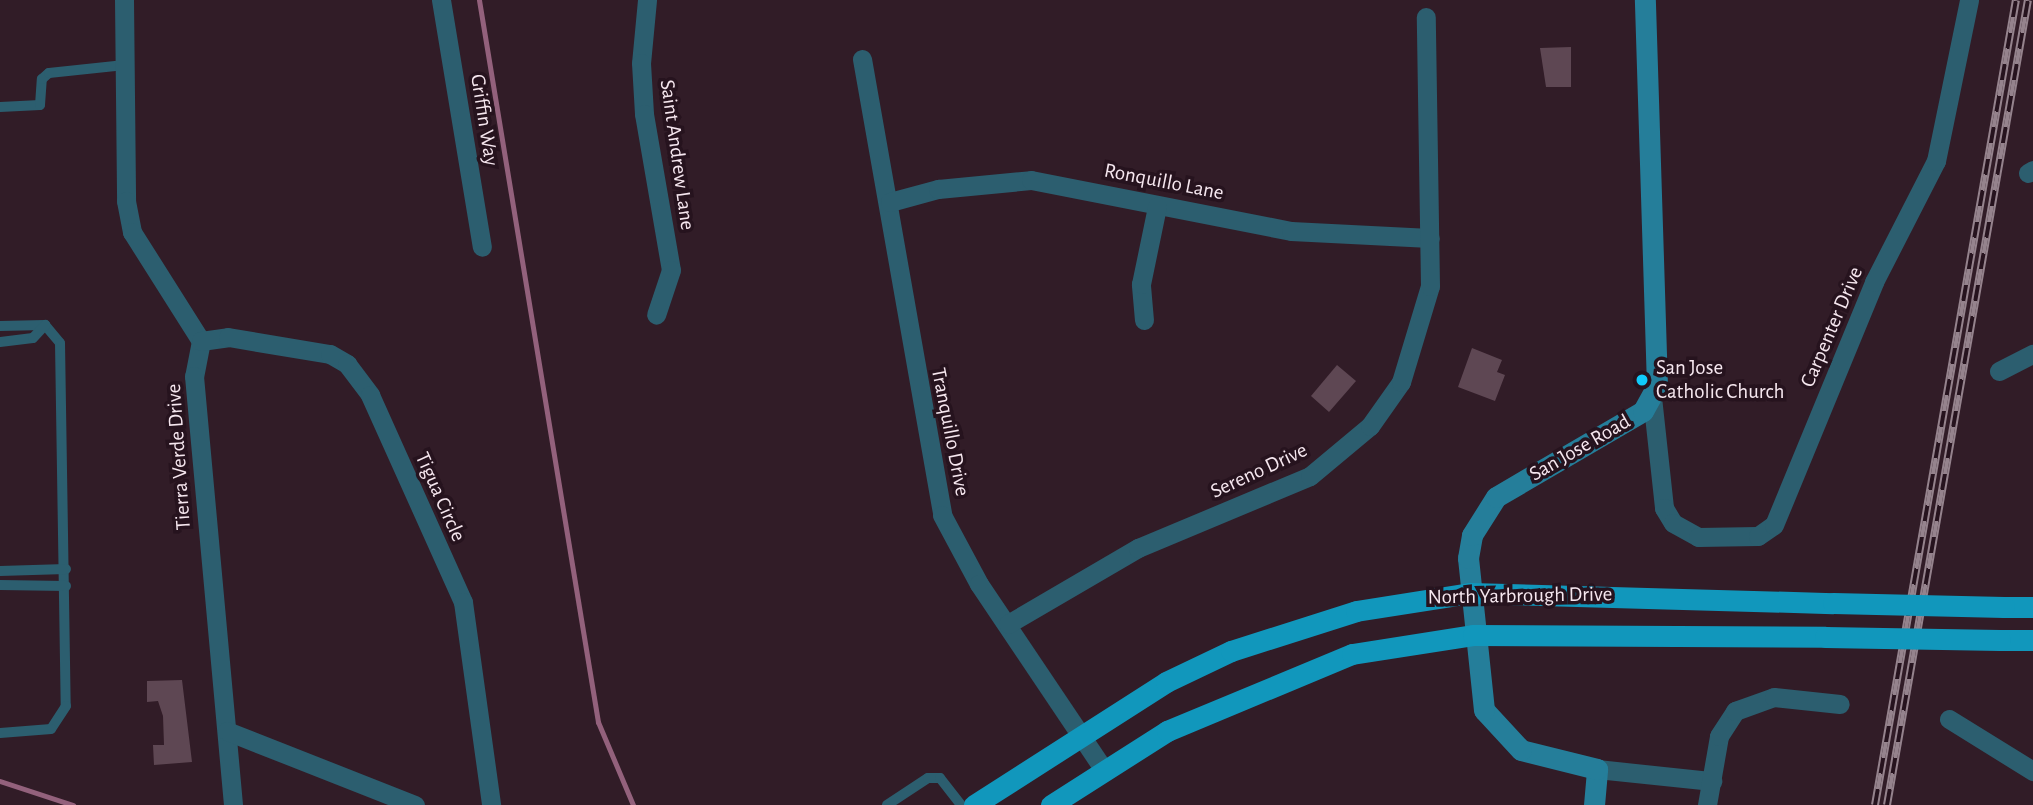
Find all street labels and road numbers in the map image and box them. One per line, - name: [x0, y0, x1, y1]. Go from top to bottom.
- street label: Griffin Way: [464, 72, 504, 168]
- street label: Saint Andrew Lane: [654, 78, 700, 232]
- street label: Ronquillo Lane: [1102, 158, 1226, 206]
- street label: Carpenter Drive: [1795, 263, 1869, 391]
- street label: Tranquillo Drive: [925, 366, 975, 498]
- street label: Tierra Verde Drive: [161, 383, 197, 531]
- street label: San Jose Road: [1525, 409, 1635, 487]
- street label: Sereno Drive: [1207, 438, 1311, 504]
- street label: Tigua Circle: [409, 448, 471, 546]
- street label: North Yarbrough Drive: [1427, 582, 1613, 610]

